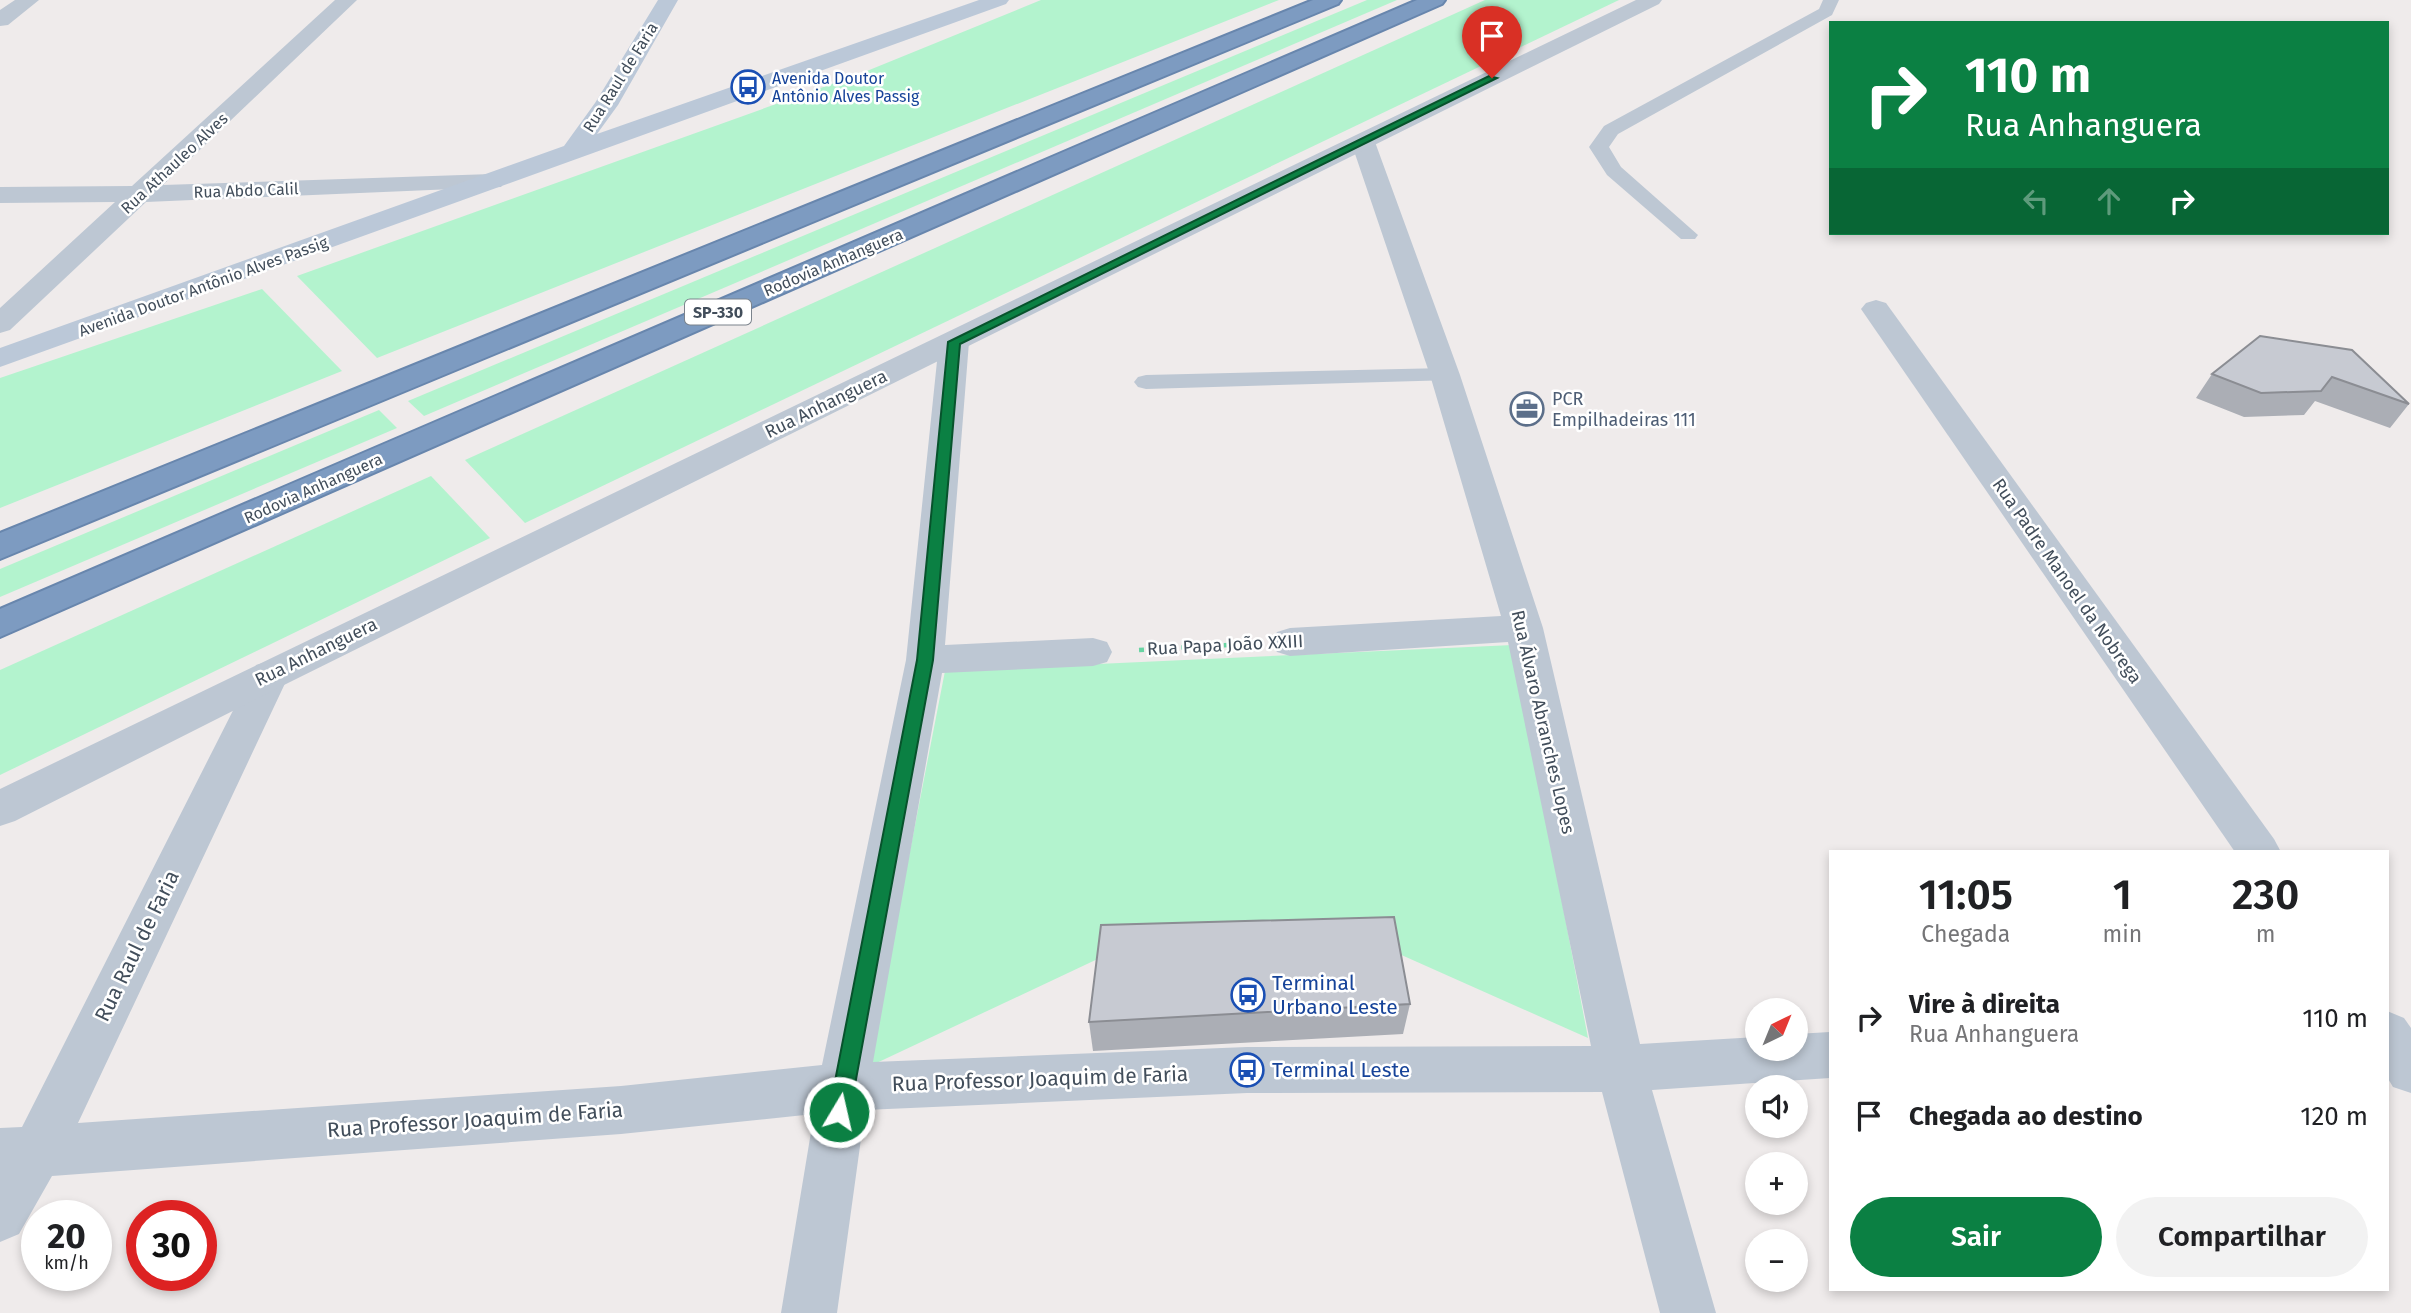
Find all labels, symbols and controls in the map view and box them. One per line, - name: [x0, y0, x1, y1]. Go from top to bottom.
- pin: [1462, 6, 1522, 78]
- icon: arrive: [1473, 17, 1511, 55]
- street label: Rua Raul de Faria: [579, 19, 662, 136]
- text: 110 m: [1965, 46, 2091, 105]
- icon: right: [1850, 49, 1941, 140]
- bus stop icon: Avenida Doutor Antônio Alves Passig: [729, 68, 767, 106]
- place label: Avenida Doutor Antônio Alves Passig: [772, 69, 920, 106]
- text: Rua Anhanguera: [1965, 106, 2202, 144]
- street label: Rua Athauleo Alves: [117, 109, 232, 218]
- street label: Rua Abdo Calil: [193, 179, 299, 202]
- icon: left: [2017, 182, 2055, 220]
- icon: ahead: [2090, 182, 2128, 220]
- icon: right: [2163, 182, 2201, 220]
- street label: Rodovia Anhanguera: [761, 225, 906, 300]
- street label: Avenida Doutor Antônio Alves Passig: [76, 232, 331, 341]
- road number: SP-330: [685, 300, 751, 324]
- street label: Rua Anhanguera: [761, 365, 891, 443]
- place label: PCR Empilhadeiras 111: [1552, 388, 1696, 431]
- office icon: PCR Empilhadeiras 111: [1508, 390, 1546, 428]
- street label: Rodovia Anhanguera: [241, 449, 385, 528]
- street label: Rua Padre Manoel da Nobrega: [1988, 474, 2146, 688]
- street label: Rua Álvaro Abranches Lopes: [1507, 608, 1580, 836]
- street label: Rua Anhanguera: [251, 613, 381, 691]
- street label: Rua Papa João XXIII: [1146, 630, 1304, 660]
- street label: Rua Raul de Faria: [89, 866, 185, 1026]
- text: 11:05: [1919, 870, 2013, 920]
- text: 1: [2113, 870, 2132, 920]
- text: 230: [2232, 870, 2299, 920]
- text: Chegada: [1921, 920, 2010, 948]
- text: min: [2103, 920, 2142, 948]
- text: m: [2256, 920, 2276, 948]
- place label: Terminal Urbano Leste: [1272, 970, 1398, 1020]
- bus stop icon: Terminal Urbano Leste: [1229, 976, 1267, 1014]
- text: Vire à direita: [1909, 989, 2060, 1020]
- north arrow: [1745, 998, 1808, 1060]
- map controls: [1745, 998, 1808, 1292]
- icon: right: [1850, 999, 1888, 1037]
- text: 110 m: [2302, 1003, 2368, 1034]
- text: Rua Anhanguera: [1909, 1020, 2079, 1048]
- bus stop icon: Terminal Leste: [1228, 1051, 1266, 1089]
- place label: Terminal Leste: [1272, 1057, 1410, 1083]
- street label: Rua Professor Joaquim de Faria: [891, 1061, 1189, 1097]
- position arrow: [802, 1075, 876, 1149]
- button: sound: [1745, 1075, 1808, 1138]
- street label: Rua Professor Joaquim de Faria: [326, 1097, 624, 1143]
- icon: arrive: [1850, 1097, 1888, 1135]
- text: Chegada ao destino: [1909, 1101, 2143, 1132]
- text: 120 m: [2300, 1101, 2368, 1132]
- button: +: [1745, 1152, 1808, 1215]
- button: Sair: [1850, 1197, 2102, 1277]
- button: Compartilhar: [2116, 1197, 2368, 1277]
- speed limit sign: 30: [126, 1200, 217, 1291]
- text: 20: [47, 1215, 86, 1257]
- button: −: [1745, 1229, 1808, 1292]
- text: km/h: [44, 1252, 89, 1274]

